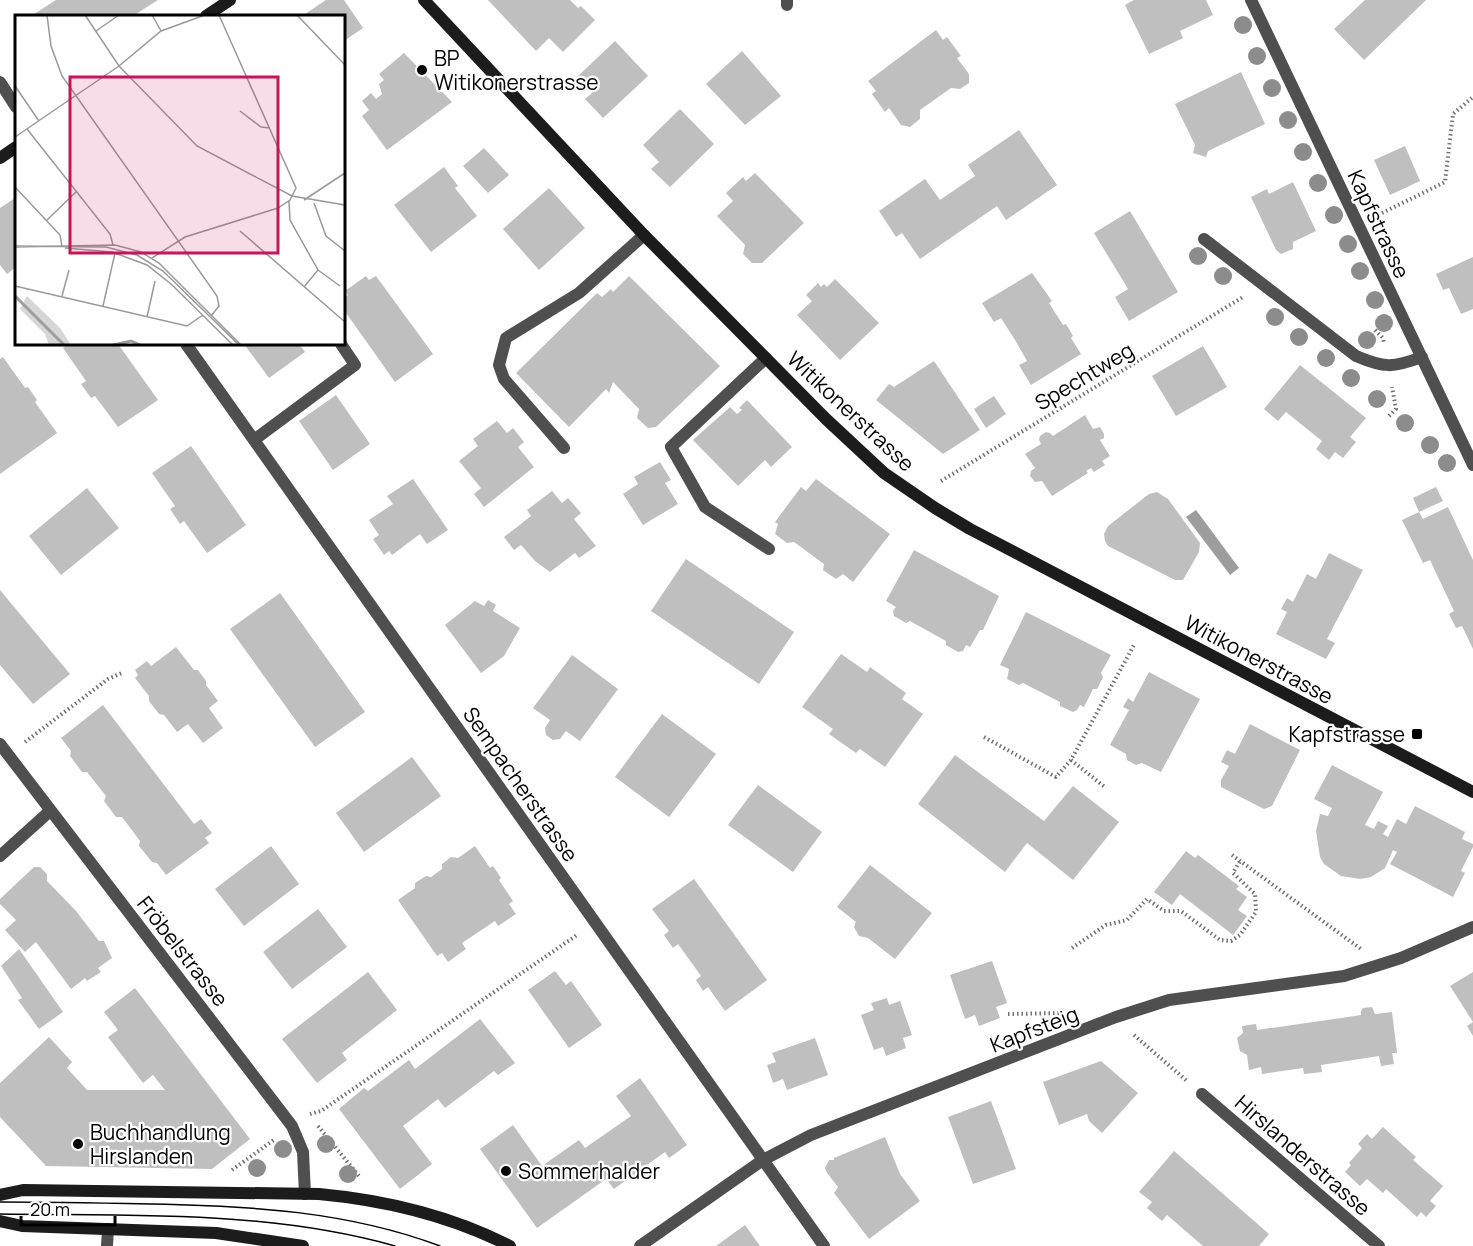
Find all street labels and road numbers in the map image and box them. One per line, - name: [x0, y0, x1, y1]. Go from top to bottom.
- street label: Kapfstrasse: [1342, 165, 1416, 283]
- street label: Spechtweg: [1029, 336, 1139, 416]
- street label: Witikonerstrasse: [781, 345, 921, 477]
- street label: Witikonerstrasse: [1180, 608, 1338, 710]
- street label: Sempacherstrasse: [457, 701, 585, 867]
- street label: Fröbelstrasse: [131, 890, 235, 1012]
- street label: Kapfsteig: [986, 999, 1082, 1059]
- street label: Hirslanderstrasse: [1229, 1088, 1377, 1222]

